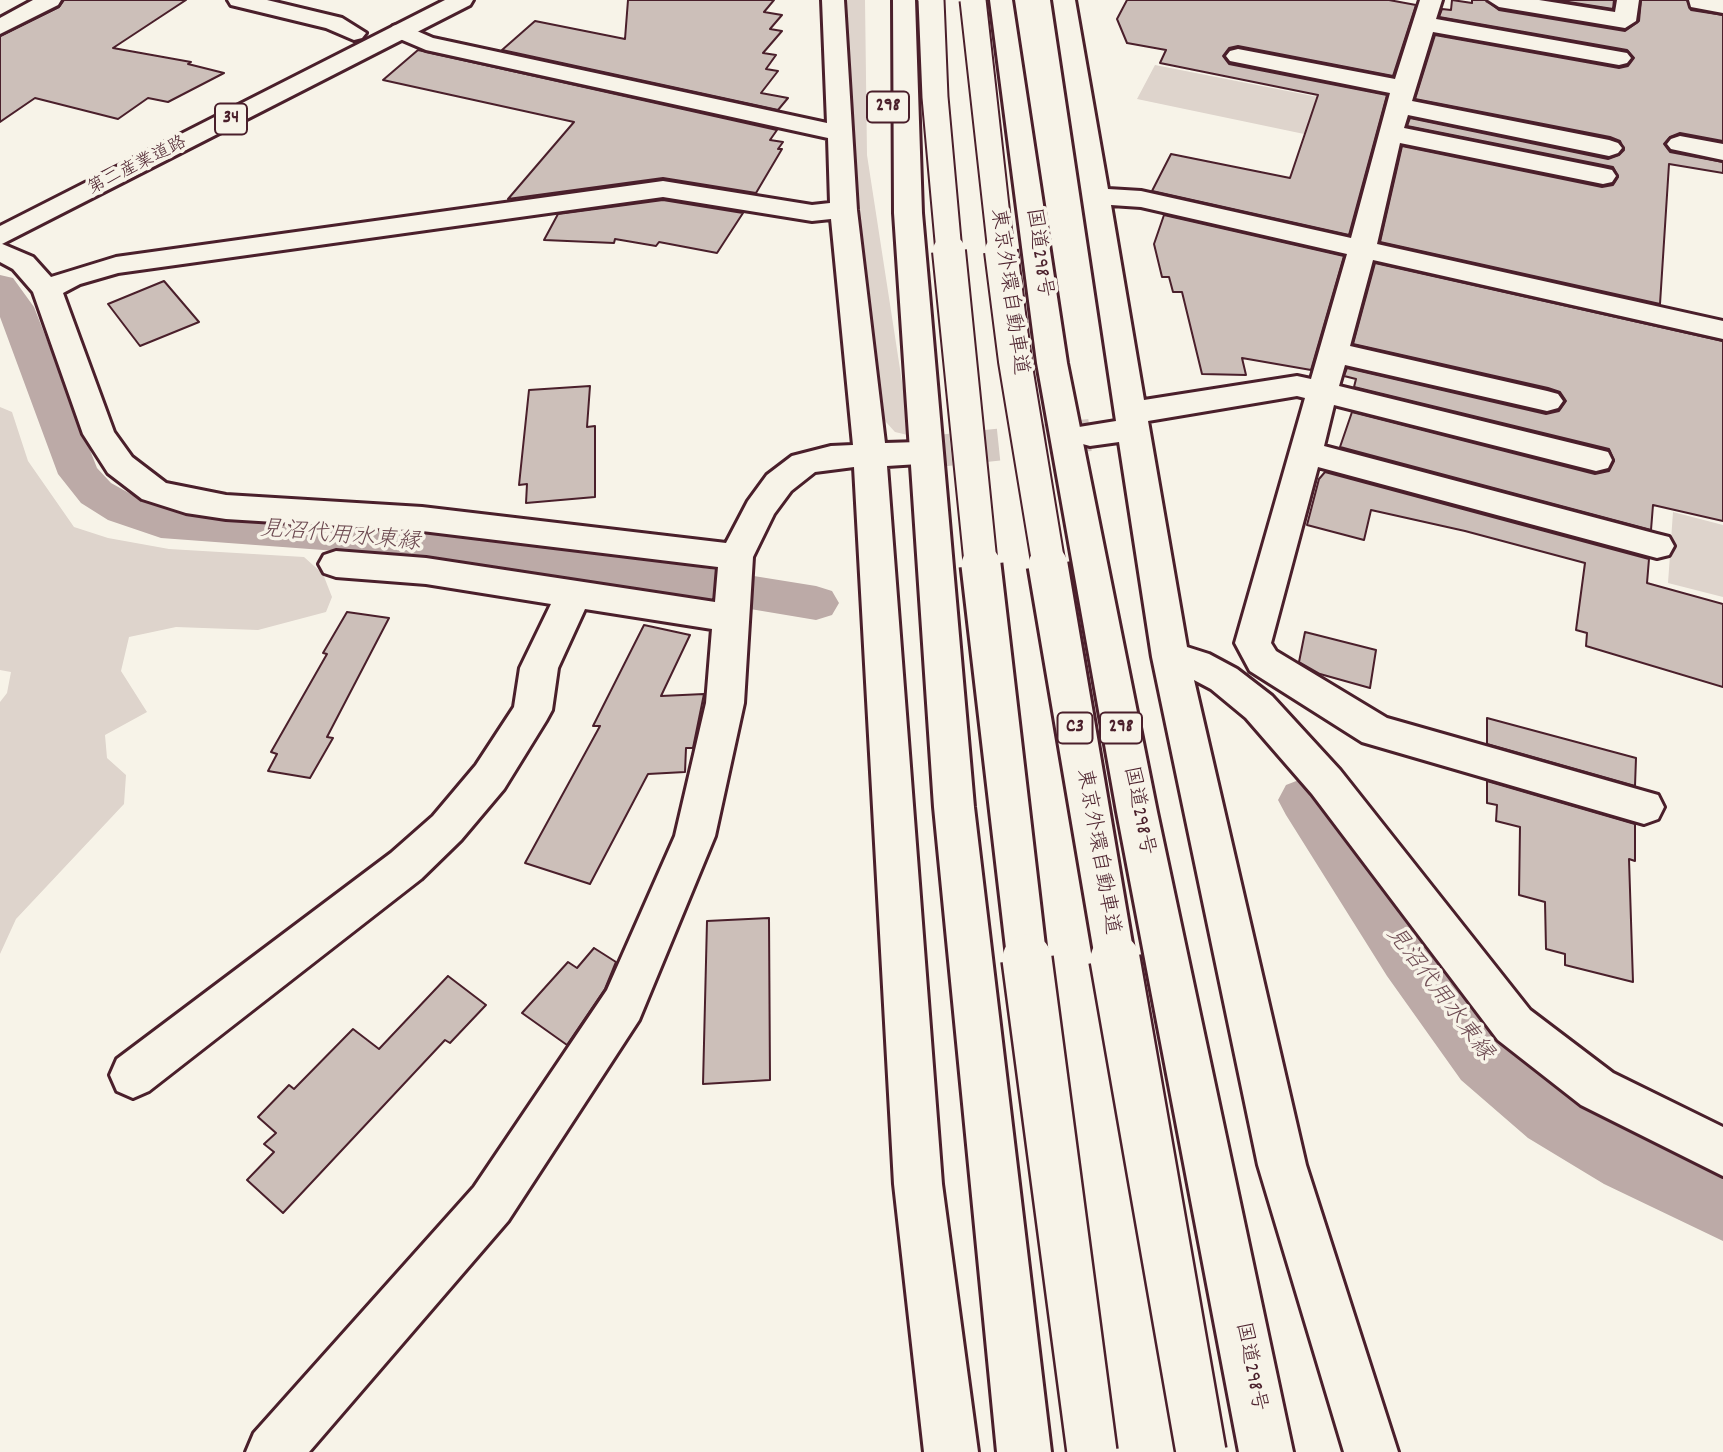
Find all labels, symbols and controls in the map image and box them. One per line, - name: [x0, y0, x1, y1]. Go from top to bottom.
- road number: 298: [867, 92, 909, 122]
- road number: 34: [215, 104, 247, 134]
- street label: 第二産業道路: [85, 133, 191, 201]
- street label: 東京外環自動車道: [983, 207, 1031, 377]
- street label: 国道298号: [1018, 207, 1056, 299]
- water label: 見沼代用水東縁: [259, 517, 421, 559]
- road number: C3: [1058, 712, 1092, 744]
- road number: 298: [1100, 712, 1142, 744]
- street label: 国道298号: [1116, 764, 1158, 858]
- street label: 東京外環自動車道: [1069, 767, 1123, 937]
- water label: 見沼代用水東縁: [1379, 922, 1497, 1068]
- street label: 国道298号: [1228, 1320, 1270, 1414]

